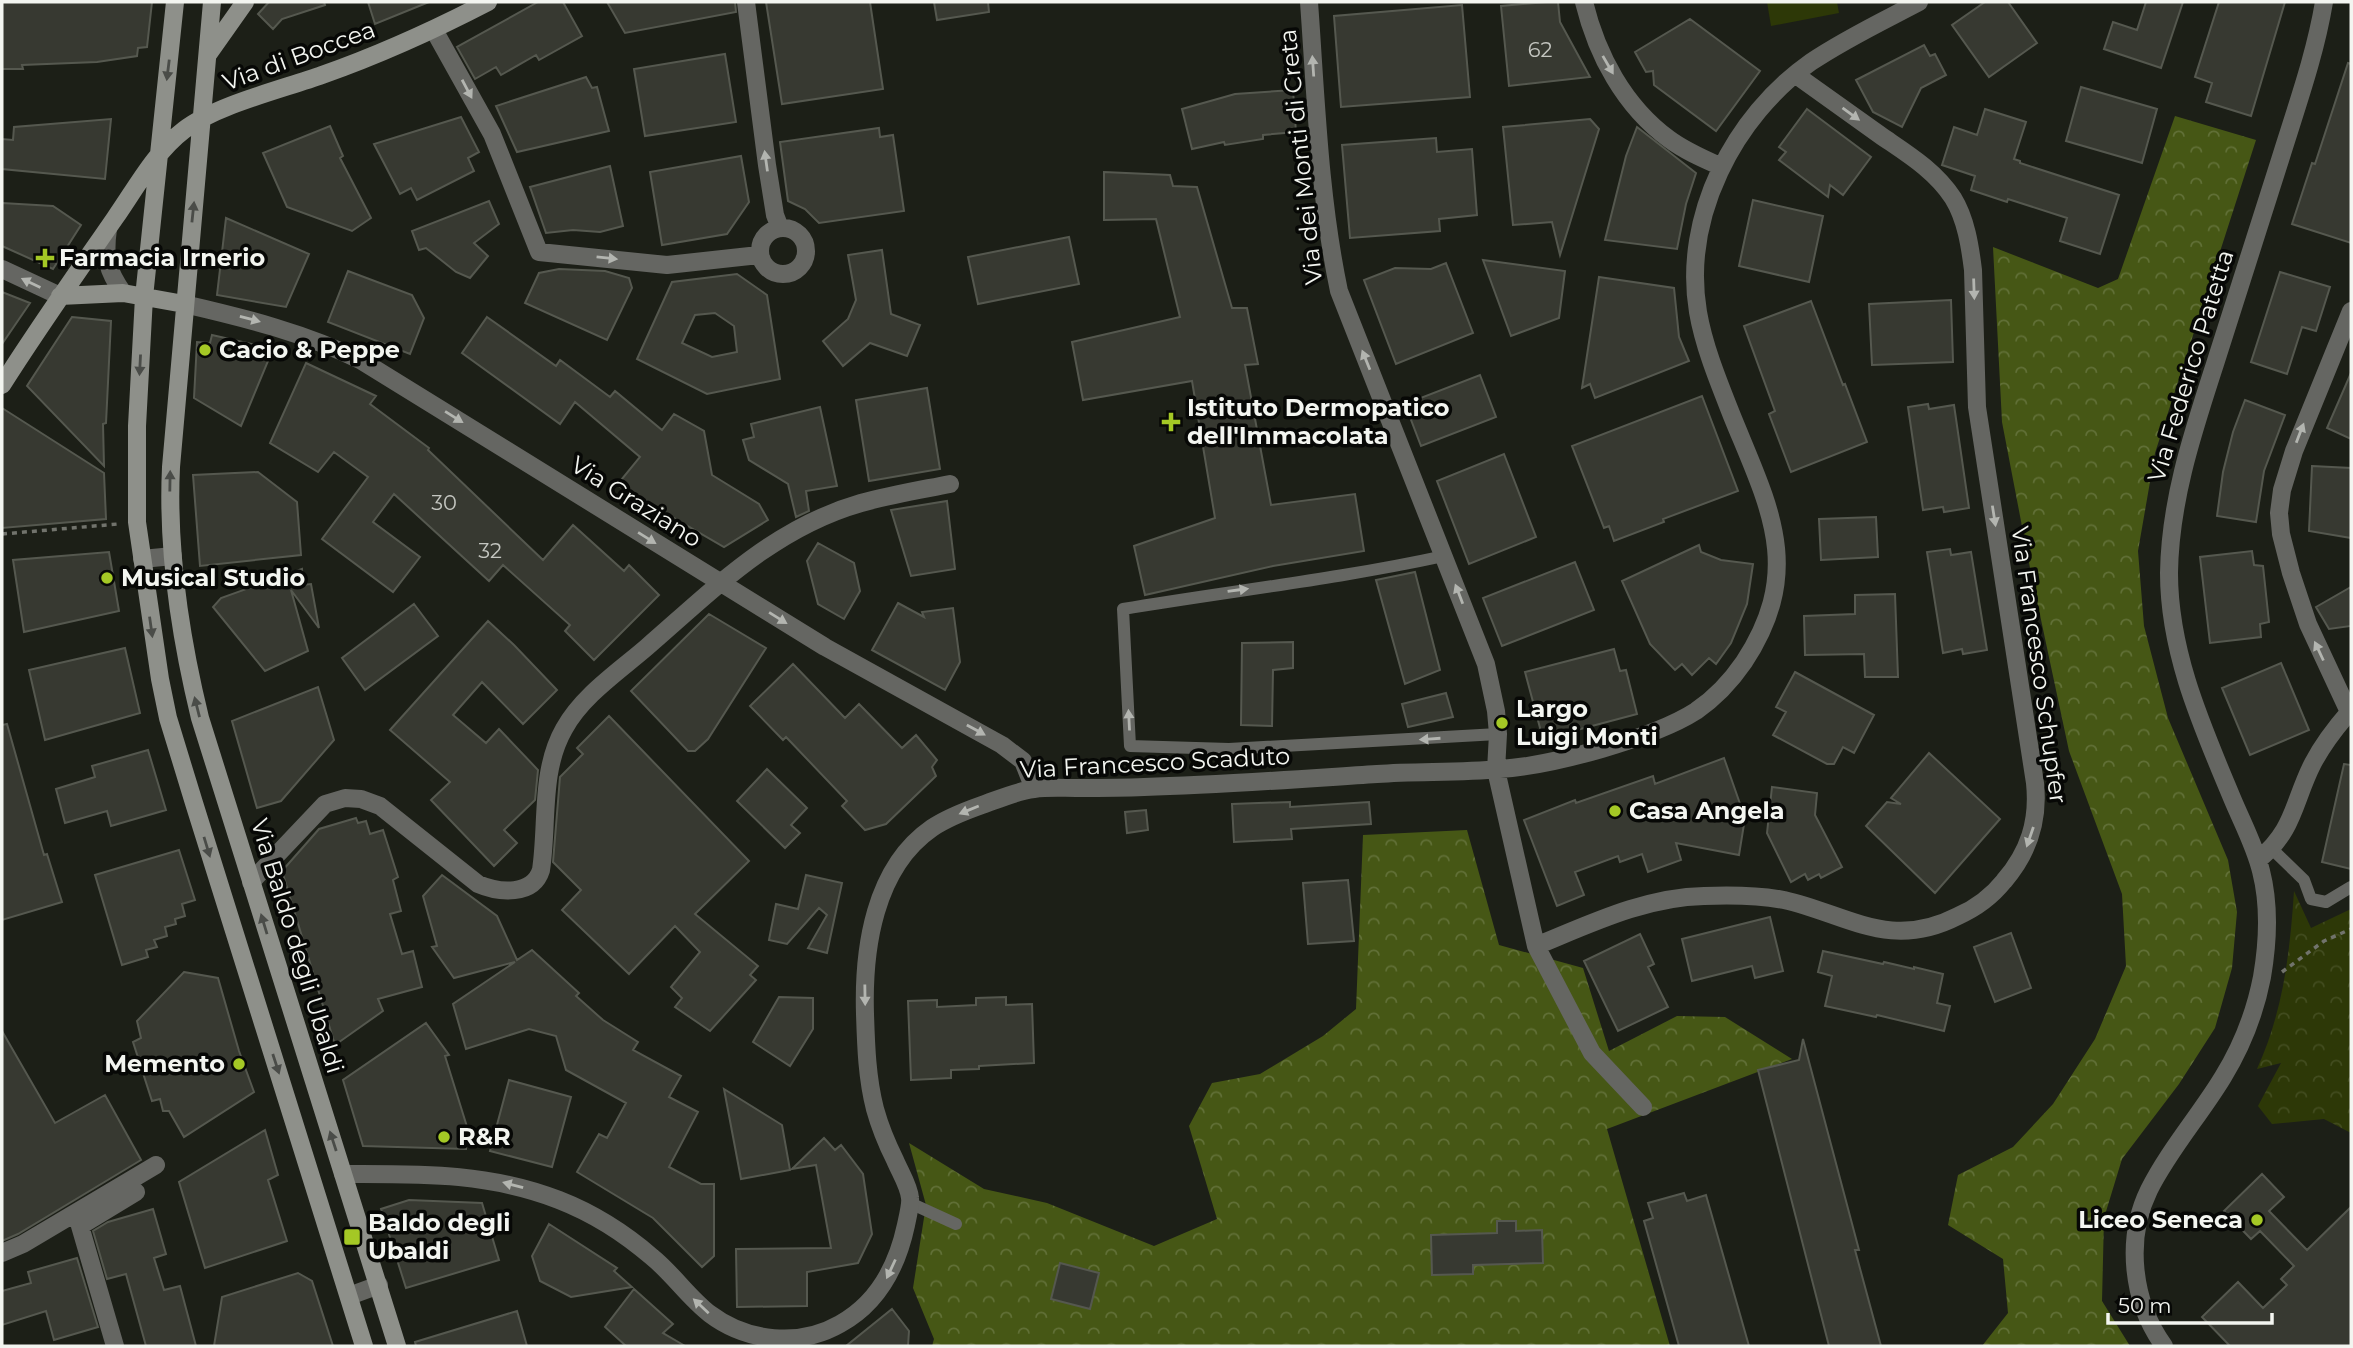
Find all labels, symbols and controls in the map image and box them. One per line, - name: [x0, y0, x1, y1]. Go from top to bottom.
- street label: Via di Boccea: [219, 14, 379, 97]
- street label: Via dei Monti di Creta: [1273, 28, 1328, 286]
- house number: 62: [1528, 37, 1552, 62]
- one-way arrow: [1308, 55, 1319, 77]
- one-way arrow: [1602, 56, 1614, 75]
- one-way arrow: [163, 59, 174, 81]
- one-way arrow: [461, 79, 473, 99]
- one-way arrow: [1842, 107, 1860, 121]
- one-way arrow: [761, 150, 772, 172]
- one-way arrow: [188, 201, 199, 223]
- place label: Farmacia Irnerio: [59, 243, 265, 272]
- street label: Via Federico Patetta: [2141, 246, 2240, 486]
- marker: Farmacia Irnerio: [37, 250, 53, 266]
- one-way arrow: [596, 253, 618, 264]
- one-way arrow: [21, 277, 41, 288]
- one-way arrow: [1968, 279, 1980, 301]
- one-way arrow: [240, 315, 261, 325]
- place label: Cacio & Peppe: [219, 335, 400, 364]
- marker: Cacio & Peppe: [197, 342, 213, 358]
- one-way arrow: [1360, 350, 1371, 371]
- one-way arrow: [134, 354, 145, 376]
- place label: Istituto Dermopatico dell'Immacolata: [1187, 393, 1450, 450]
- one-way arrow: [444, 411, 464, 424]
- marker: Istituto Dermopatico dell'Immacolata: [1161, 412, 1181, 432]
- one-way arrow: [2295, 422, 2306, 443]
- street label: Via Graziano: [566, 450, 707, 553]
- one-way arrow: [165, 470, 176, 492]
- house number: 30: [431, 490, 457, 515]
- one-way arrow: [1989, 505, 2000, 527]
- street label: Via Francesco Schupfer: [2006, 524, 2073, 806]
- one-way arrow: [638, 531, 657, 544]
- house number: 32: [478, 538, 502, 563]
- place label: Musical Studio: [121, 563, 305, 592]
- marker: Musical Studio: [99, 570, 115, 586]
- one-way arrow: [1227, 584, 1249, 595]
- one-way arrow: [1454, 584, 1465, 605]
- one-way arrow: [769, 611, 788, 624]
- one-way arrow: [146, 616, 157, 638]
- one-way arrow: [2313, 641, 2325, 661]
- place label: Largo Luigi Monti: [1516, 694, 1658, 751]
- one-way arrow: [191, 695, 202, 717]
- one-way arrow: [1123, 709, 1134, 731]
- marker: Largo Luigi Monti: [1494, 715, 1510, 731]
- one-way arrow: [966, 724, 986, 736]
- one-way arrow: [1418, 734, 1440, 745]
- street label: Via Francesco Scaduto: [1019, 741, 1291, 784]
- place label: Casa Angela: [1629, 796, 1784, 825]
- marker: Casa Angela: [1607, 803, 1623, 819]
- one-way arrow: [958, 805, 979, 816]
- street label: Via Baldo degli Ubaldi: [245, 815, 350, 1077]
- one-way arrow: [2024, 826, 2035, 847]
- one-way arrow: [203, 837, 213, 858]
- one-way arrow: [259, 913, 269, 934]
- one-way arrow: [859, 984, 871, 1006]
- place label: Memento: [104, 1049, 225, 1078]
- one-way arrow: [271, 1054, 281, 1075]
- marker: Memento: [231, 1056, 247, 1072]
- place label: R&R: [458, 1122, 511, 1151]
- marker: R&R: [436, 1129, 452, 1145]
- one-way arrow: [327, 1130, 337, 1151]
- one-way arrow: [502, 1179, 524, 1190]
- place label: Liceo Seneca: [2078, 1205, 2243, 1234]
- place label: Baldo degli Ubaldi: [368, 1208, 511, 1265]
- marker: Liceo Seneca: [2249, 1212, 2265, 1228]
- marker: Baldo degli Ubaldi: [342, 1227, 362, 1247]
- one-way arrow: [886, 1259, 897, 1279]
- scale bar: [2108, 1282, 2272, 1326]
- text: 50 m: [2118, 1293, 2172, 1318]
- one-way arrow: [693, 1298, 710, 1314]

